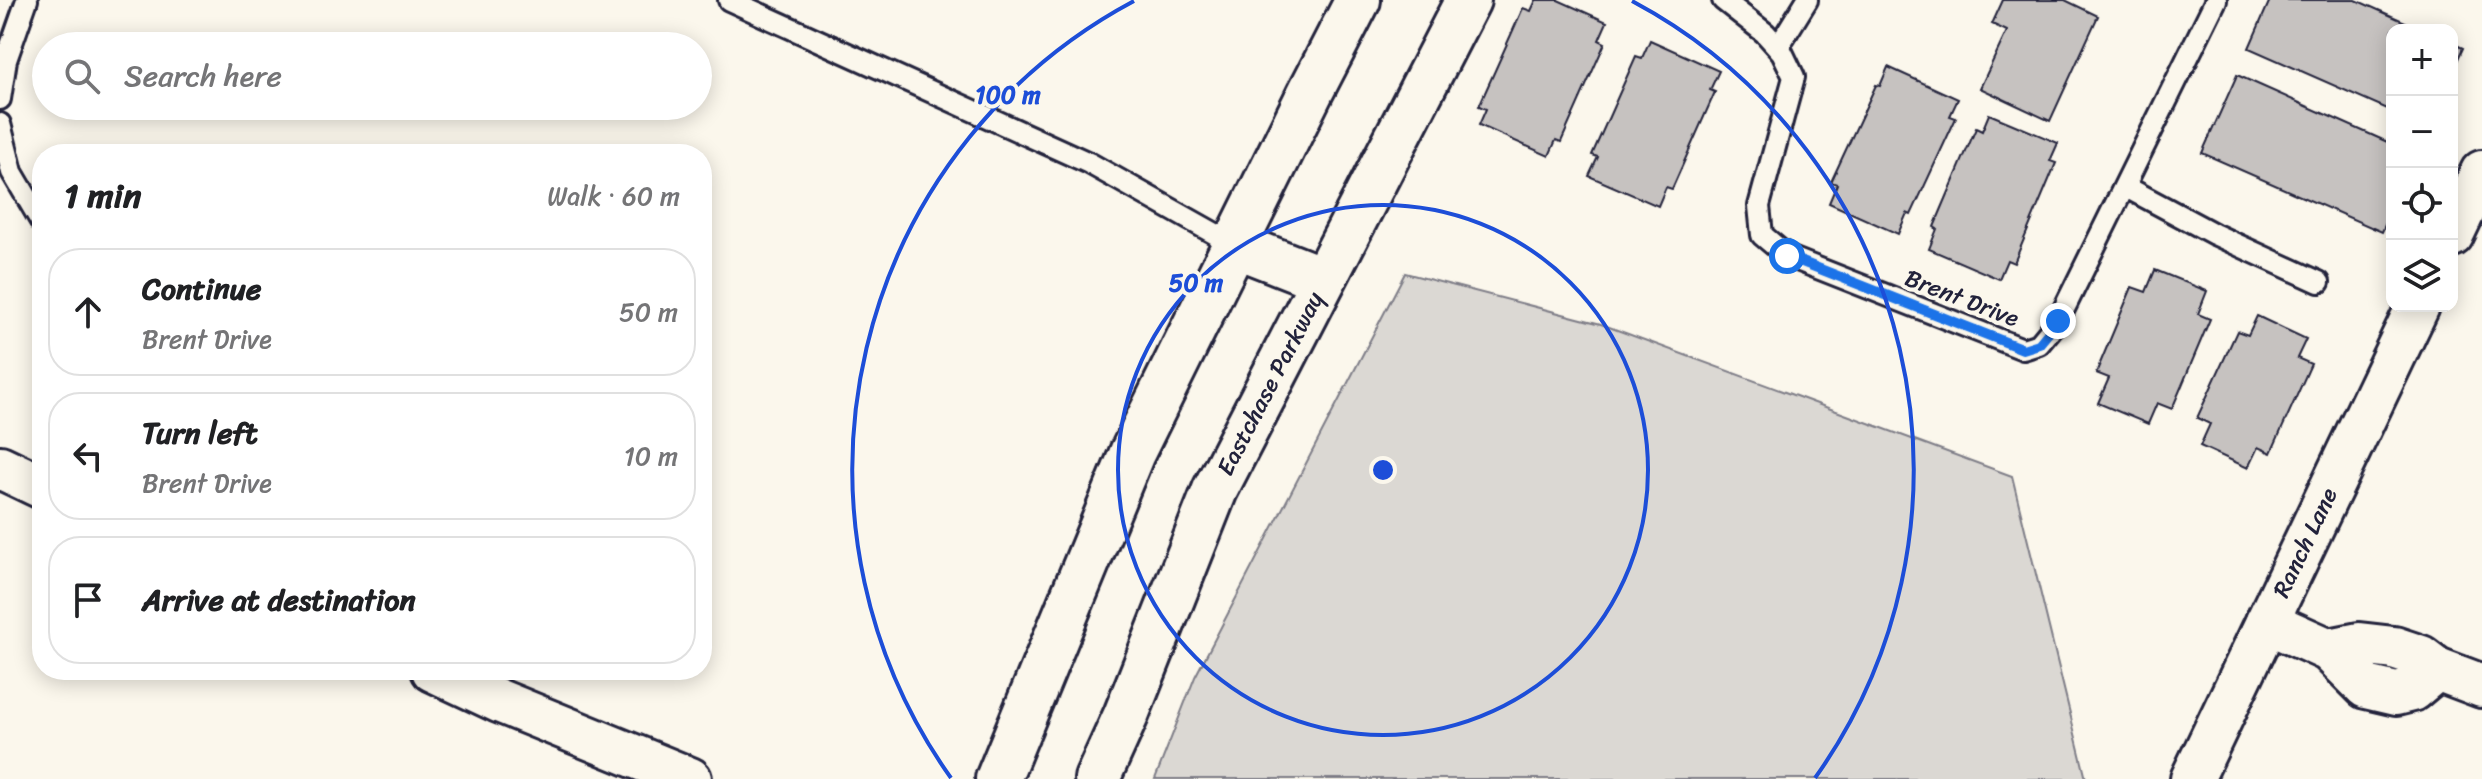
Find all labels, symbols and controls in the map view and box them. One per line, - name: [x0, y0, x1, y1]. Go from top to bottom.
- map controls: [2386, 24, 2458, 312]
- button: +: [2386, 24, 2458, 96]
- search box: [32, 32, 712, 120]
- text: Search here: [124, 49, 282, 103]
- icon: search: [60, 54, 104, 98]
- text: 100 m: [975, 74, 1041, 116]
- button: −: [2386, 96, 2458, 168]
- text: 1 min: [64, 166, 141, 226]
- button: locate: [2386, 168, 2458, 240]
- text: Walk · 60 m: [547, 173, 680, 219]
- route start: [1769, 238, 1805, 274]
- button: layers: [2386, 240, 2458, 312]
- street label: Brent Drive: [1899, 257, 2026, 339]
- text: Continue: [142, 262, 261, 316]
- text: 50 m: [1169, 262, 1224, 304]
- street label: Eastchase Parkway: [1205, 283, 1335, 483]
- text: 50 m: [619, 289, 678, 335]
- icon: ahead: [66, 290, 110, 334]
- route end: [2040, 303, 2076, 339]
- text: Brent Drive: [142, 316, 272, 362]
- text: Turn left: [142, 406, 258, 460]
- text: 10 m: [624, 433, 678, 479]
- icon: left: [66, 434, 110, 478]
- centre of rings: [1369, 456, 1397, 484]
- text: Brent Drive: [142, 460, 272, 506]
- street label: Ranch Lane: [2261, 480, 2350, 605]
- text: Arrive at destination: [142, 573, 416, 627]
- icon: arrive: [66, 578, 110, 622]

